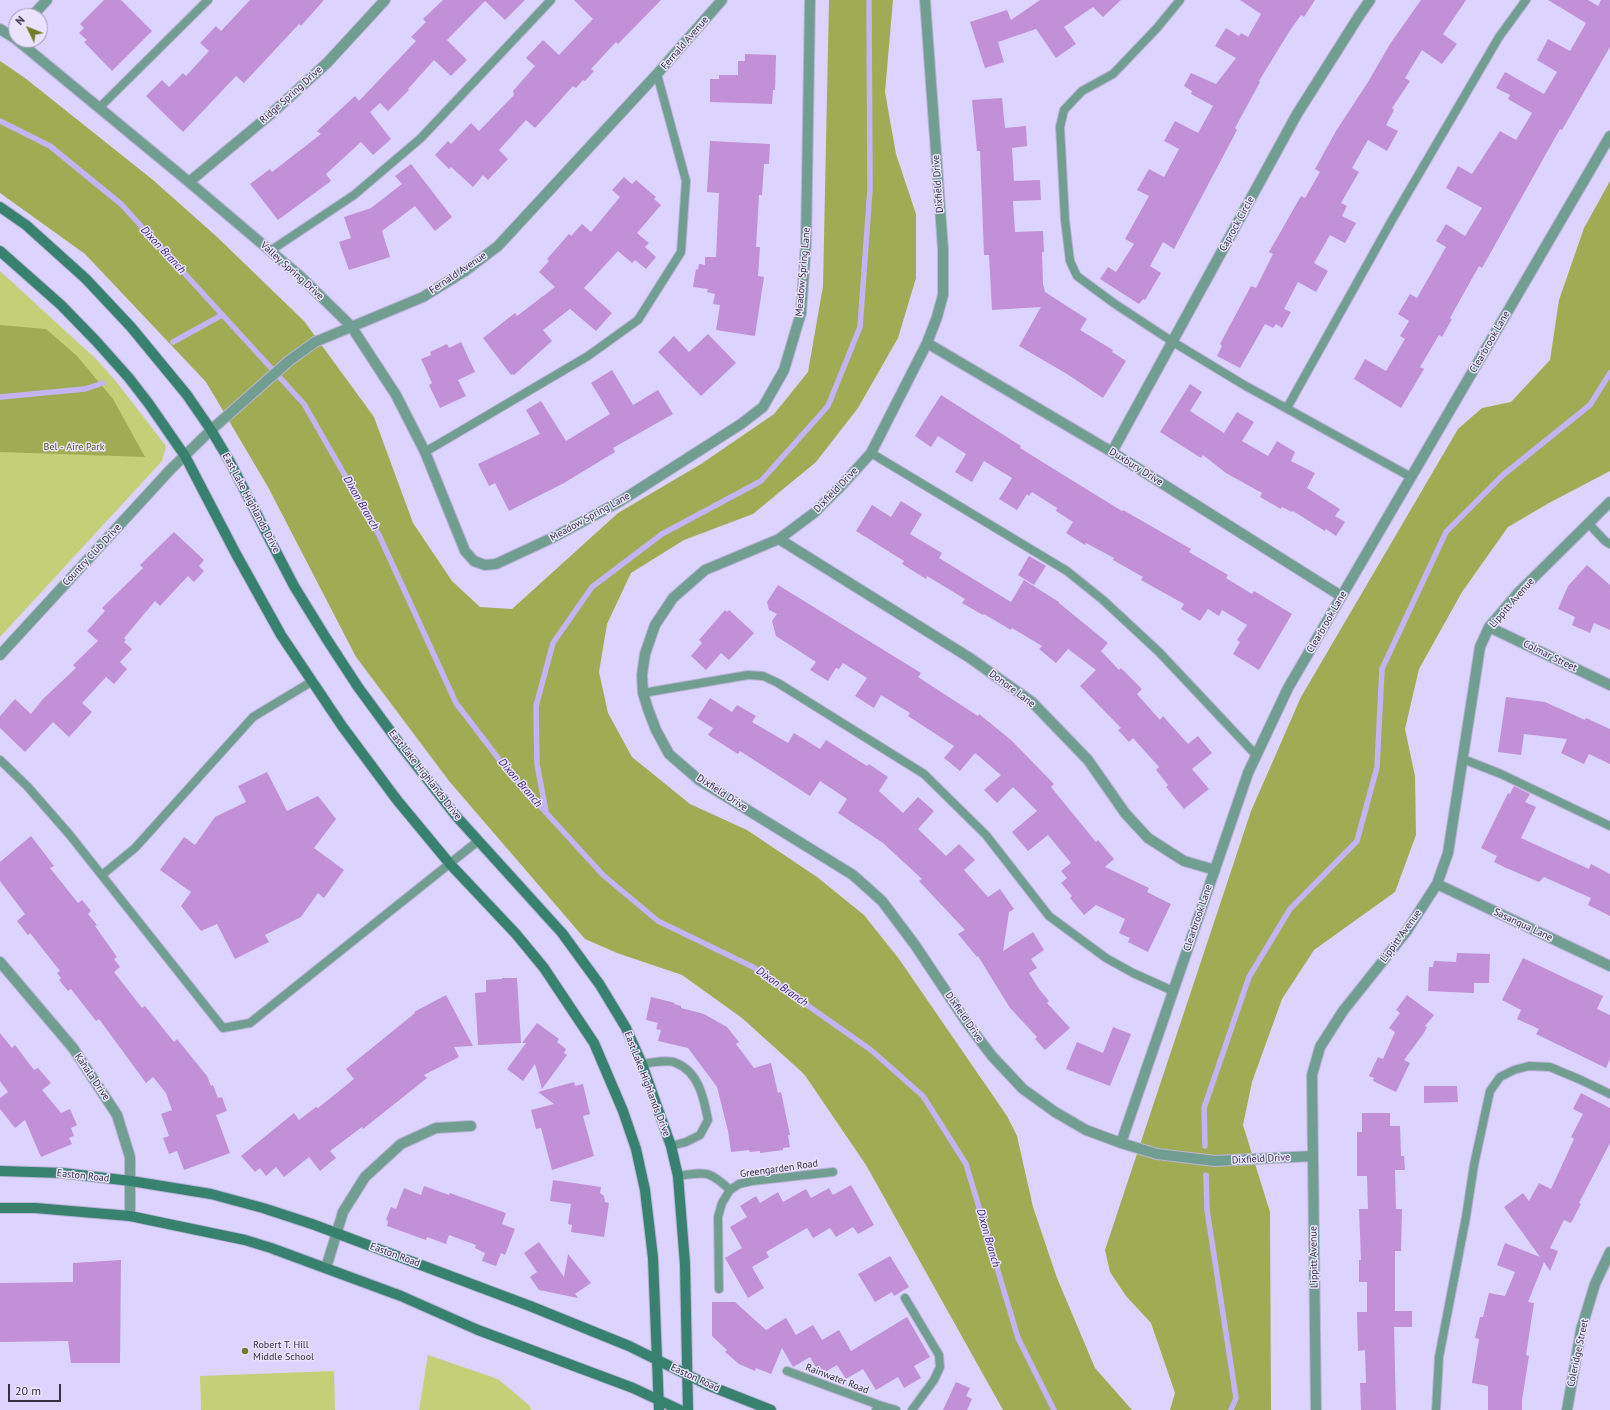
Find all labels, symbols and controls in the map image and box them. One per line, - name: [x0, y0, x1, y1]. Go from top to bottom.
- north arrow: [8, 8, 48, 48]
- text: N: [12, 13, 28, 28]
- street label: Fernald Avenue: [659, 14, 711, 72]
- street label: Ridge Spring Drive: [257, 64, 325, 126]
- street label: Dixfield Drive: [930, 155, 946, 213]
- street label: Caprock Circle: [1217, 194, 1257, 254]
- water label: Dixon Branch: [138, 224, 188, 276]
- street label: Meadow Spring Lane: [793, 227, 813, 317]
- street label: Valley Spring Drive: [258, 239, 326, 303]
- street label: Fernald Avenue: [427, 249, 489, 297]
- street label: Clearbrook Lane: [1467, 309, 1513, 375]
- park label: Bel - Aire Park: [44, 441, 104, 453]
- street label: Duxbury Drive: [1107, 446, 1165, 488]
- street label: East Lake Highlands Drive: [220, 451, 282, 555]
- street label: Dixfield Drive: [811, 465, 861, 515]
- water label: Dixon Branch: [340, 474, 382, 532]
- street label: Meadow Spring Lane: [548, 490, 632, 544]
- street label: Country Club Drive: [60, 522, 124, 588]
- street label: Lippitt Avenue: [1487, 576, 1537, 630]
- street label: Clearbrook Lane: [1304, 589, 1350, 655]
- street label: Colmar Street: [1521, 638, 1579, 674]
- street label: Donore Lane: [987, 668, 1037, 710]
- street label: East Lake Highlands Drive: [386, 727, 464, 823]
- water label: Dixon Branch: [495, 756, 545, 810]
- street label: Dixfield Drive: [694, 772, 750, 814]
- street label: Clearbrook Lane: [1181, 883, 1215, 953]
- street label: Sasanqua Lane: [1492, 906, 1554, 944]
- street label: Lippitt Avenue: [1378, 907, 1424, 965]
- water label: Dixon Branch: [754, 964, 810, 1010]
- street label: Dixfield Drive: [942, 990, 986, 1044]
- street label: East Lake Highlands Drive: [621, 1030, 673, 1138]
- street label: Kahala Drive: [72, 1051, 112, 1103]
- street label: Dixfield Drive: [1232, 1151, 1290, 1167]
- street label: Greengarden Road: [739, 1158, 819, 1180]
- street label: Easton Road: [56, 1167, 110, 1185]
- water label: Dixon Branch: [973, 1207, 1003, 1269]
- street label: Lippitt Avenue: [1307, 1226, 1321, 1288]
- street label: Easton Road: [368, 1240, 422, 1270]
- street label: Coleridge Street: [1565, 1318, 1591, 1388]
- place label: Robert T. Hill Middle School: [253, 1339, 314, 1362]
- marker: Robert T. Hill Middle School: [240, 1346, 250, 1356]
- street label: Easton Road: [669, 1361, 721, 1395]
- street label: Rainwater Road: [804, 1361, 870, 1397]
- scale bar: [10, 1376, 63, 1402]
- text: 20 m: [15, 1383, 41, 1398]

